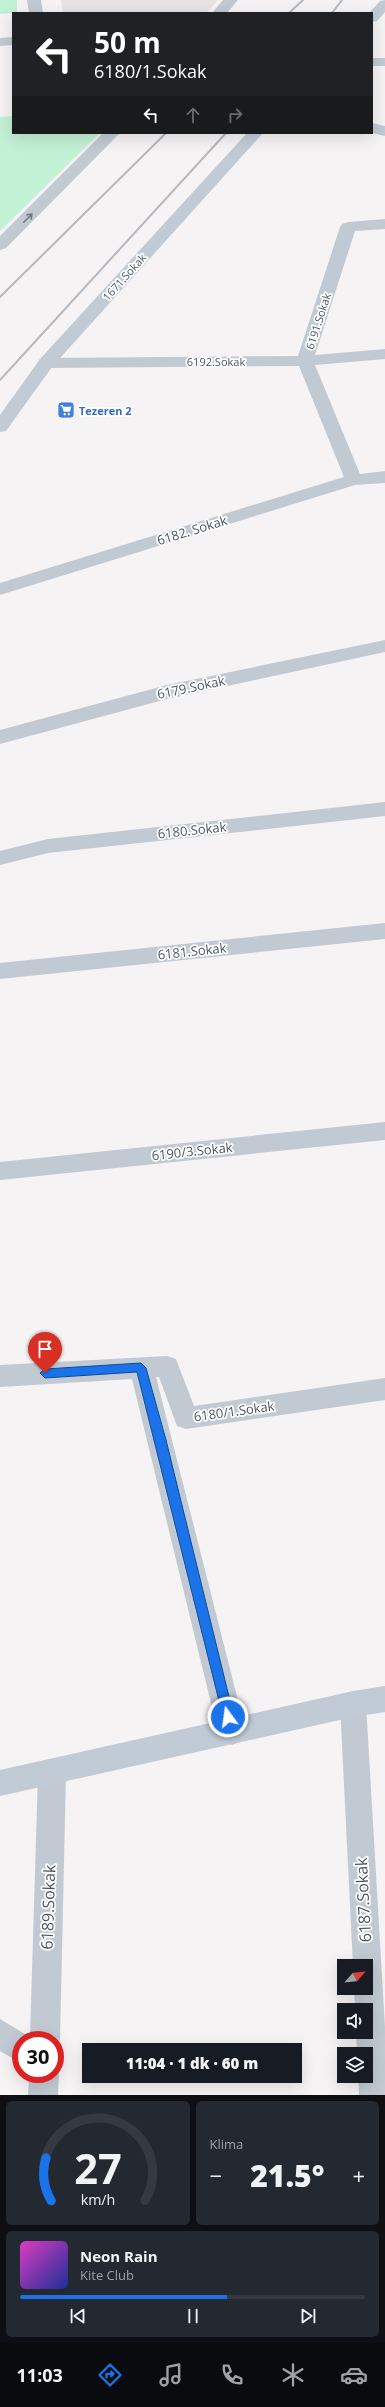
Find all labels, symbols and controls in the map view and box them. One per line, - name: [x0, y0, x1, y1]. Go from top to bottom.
- text: 50 m: [94, 23, 161, 61]
- icon: left: [28, 28, 80, 80]
- text: 6180/1.Sokak: [94, 59, 206, 83]
- icon: left: [140, 104, 162, 126]
- icon: ahead: [182, 104, 204, 126]
- icon: right: [224, 104, 246, 126]
- one-way arrow: [23, 213, 33, 222]
- street label: 1671.Sokak: [99, 250, 149, 304]
- street label: 6191.Sokak: [302, 291, 334, 351]
- street label: 6192.Sokak: [187, 354, 245, 369]
- supermarket icon: Tezeren 2: [56, 400, 76, 420]
- place label: Tezeren 2: [79, 403, 132, 418]
- street label: 6182. Sokak: [155, 511, 229, 549]
- street label: 6179.Sokak: [155, 671, 227, 703]
- street label: 6180.Sokak: [157, 817, 227, 843]
- street label: 6181.Sokak: [157, 938, 227, 964]
- street label: 6190/3.Sokak: [151, 1138, 233, 1164]
- pin: [28, 1332, 62, 1373]
- icon: arrive: [34, 1338, 56, 1360]
- street label: 6180/1.Sokak: [193, 1396, 276, 1426]
- position arrow: [207, 1696, 249, 1738]
- street label: 6187.Sokak: [350, 1856, 376, 1943]
- street label: 6189.Sokak: [36, 1864, 60, 1950]
- north arrow: [337, 1959, 373, 1995]
- map controls: [337, 1959, 373, 2083]
- button: sound: [337, 2003, 373, 2039]
- speed limit sign: 30: [12, 2031, 64, 2083]
- button: layers: [337, 2047, 373, 2083]
- text: 11:04 · 1 dk · 60 m: [126, 2053, 258, 2073]
- text: Klima: [210, 2135, 243, 2153]
- text: 27: [74, 2140, 122, 2196]
- text: 21.5°: [250, 2155, 324, 2196]
- text: −: [210, 2160, 222, 2190]
- text: +: [352, 2160, 365, 2190]
- text: km/h: [80, 2190, 115, 2209]
- text: Neon Rain: [80, 2246, 158, 2266]
- text: Kite Club: [80, 2266, 134, 2284]
- icon: previous: [67, 2305, 89, 2327]
- icon: pause: [182, 2305, 204, 2327]
- icon: next: [297, 2305, 319, 2327]
- icon: directions: [96, 2361, 124, 2389]
- icon: music: [157, 2361, 185, 2389]
- icon: phone: [218, 2361, 246, 2389]
- icon: climate: [279, 2361, 307, 2389]
- icon: car: [340, 2361, 368, 2389]
- text: 11:03: [17, 2363, 63, 2387]

